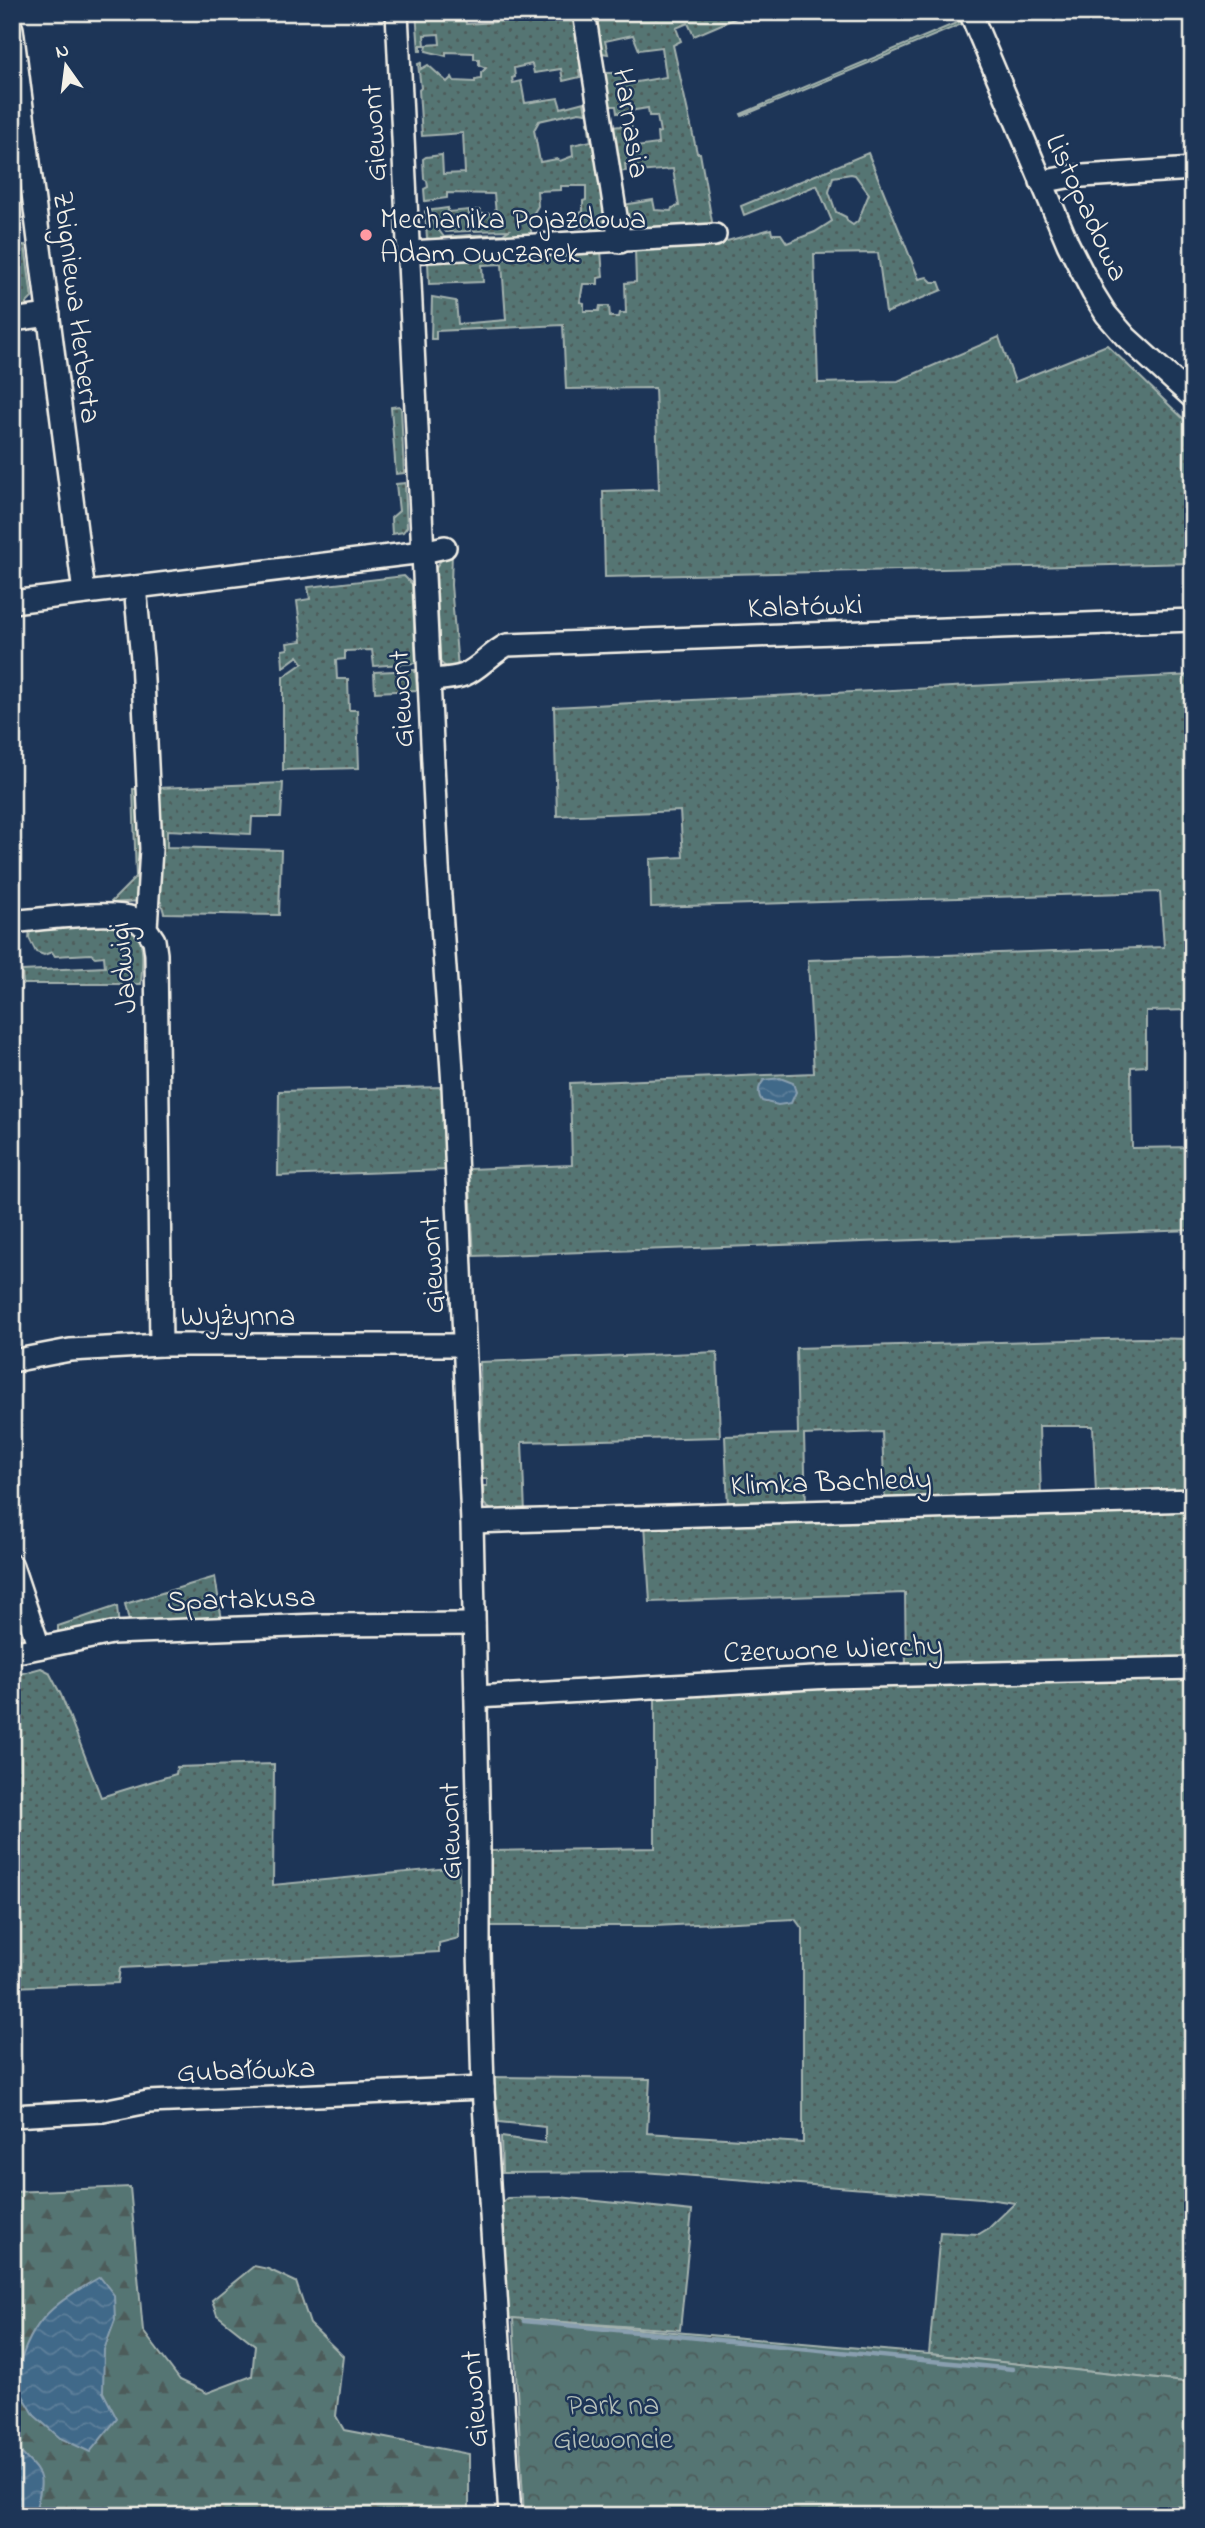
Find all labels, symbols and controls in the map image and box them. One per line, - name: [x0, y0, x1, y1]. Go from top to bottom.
- north arrow: [32, 32, 102, 102]
- text: N: [53, 37, 72, 67]
- street label: Harnasia: [599, 65, 659, 182]
- street label: Giewont: [351, 83, 401, 183]
- street label: Listopadowa: [1032, 127, 1139, 289]
- street label: Zbigniewa Herberta: [39, 189, 111, 426]
- place label: Mechanika Pojazdowa Adam Owczarek: [380, 199, 646, 277]
- marker: Mechanika Pojazdowa Adam Owczarek: [358, 227, 374, 243]
- street label: Kalatówki: [747, 584, 863, 632]
- street label: Giewont: [378, 649, 428, 749]
- street label: Jadwigi: [99, 920, 151, 1015]
- street label: Giewont: [409, 1215, 459, 1315]
- street label: Wyżynna: [181, 1296, 295, 1340]
- street label: Klimka Bachledy: [730, 1459, 932, 1509]
- street label: Spartakusa: [166, 1576, 316, 1626]
- street label: Czerwone Wierchy: [723, 1625, 944, 1677]
- street label: Giewont: [429, 1782, 475, 1880]
- street label: Gubałówka: [176, 2048, 316, 2096]
- street label: Giewont: [451, 2349, 501, 2449]
- park label: Park na Giewoncie: [553, 2385, 673, 2463]

